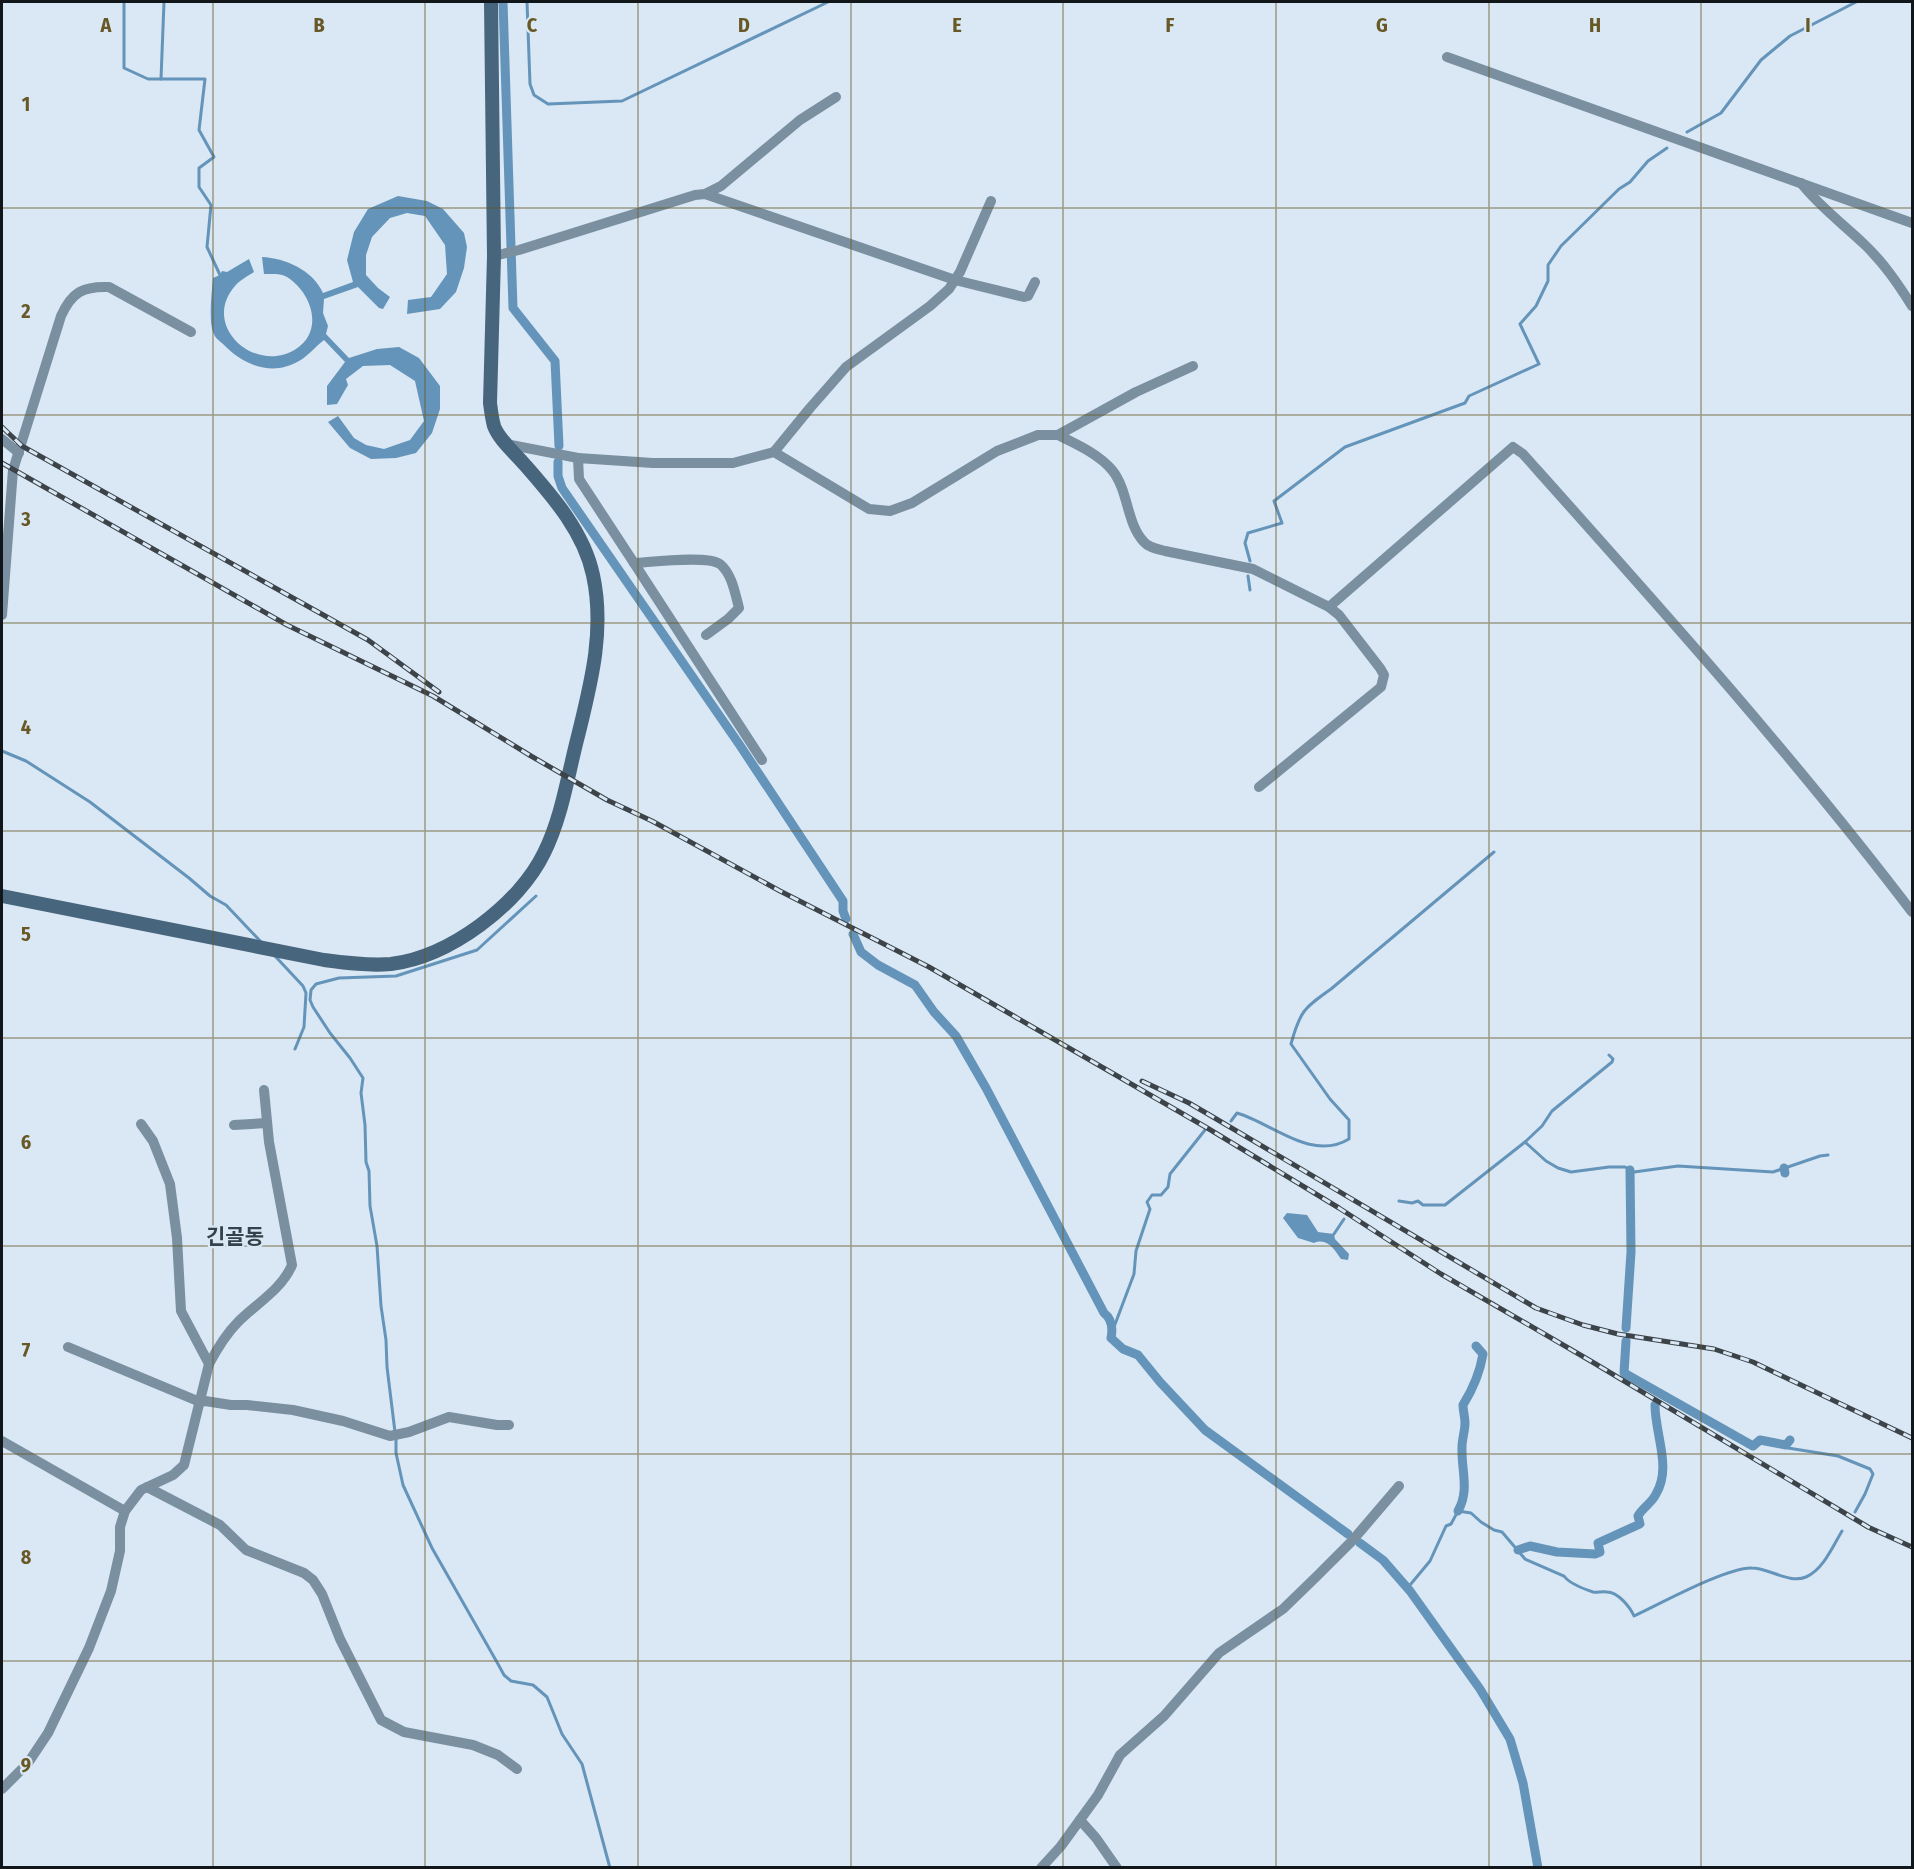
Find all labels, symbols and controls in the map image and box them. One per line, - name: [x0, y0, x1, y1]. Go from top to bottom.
- text: A: [100, 13, 113, 37]
- text: B: [313, 13, 325, 37]
- text: C: [527, 13, 538, 37]
- text: D: [738, 13, 750, 37]
- text: E: [952, 13, 962, 37]
- text: F: [1166, 13, 1175, 37]
- text: G: [1376, 13, 1388, 37]
- text: H: [1589, 13, 1601, 37]
- text: I: [1805, 13, 1811, 37]
- text: 1: [22, 92, 30, 116]
- text: 2: [20, 299, 31, 323]
- text: 3: [20, 507, 31, 531]
- text: 4: [21, 715, 31, 739]
- text: 5: [21, 922, 31, 946]
- text: 6: [21, 1130, 31, 1154]
- district label: 긴골동: [206, 1224, 264, 1250]
- text: 7: [22, 1338, 31, 1362]
- text: 8: [21, 1545, 32, 1569]
- text: 9: [21, 1753, 31, 1777]

